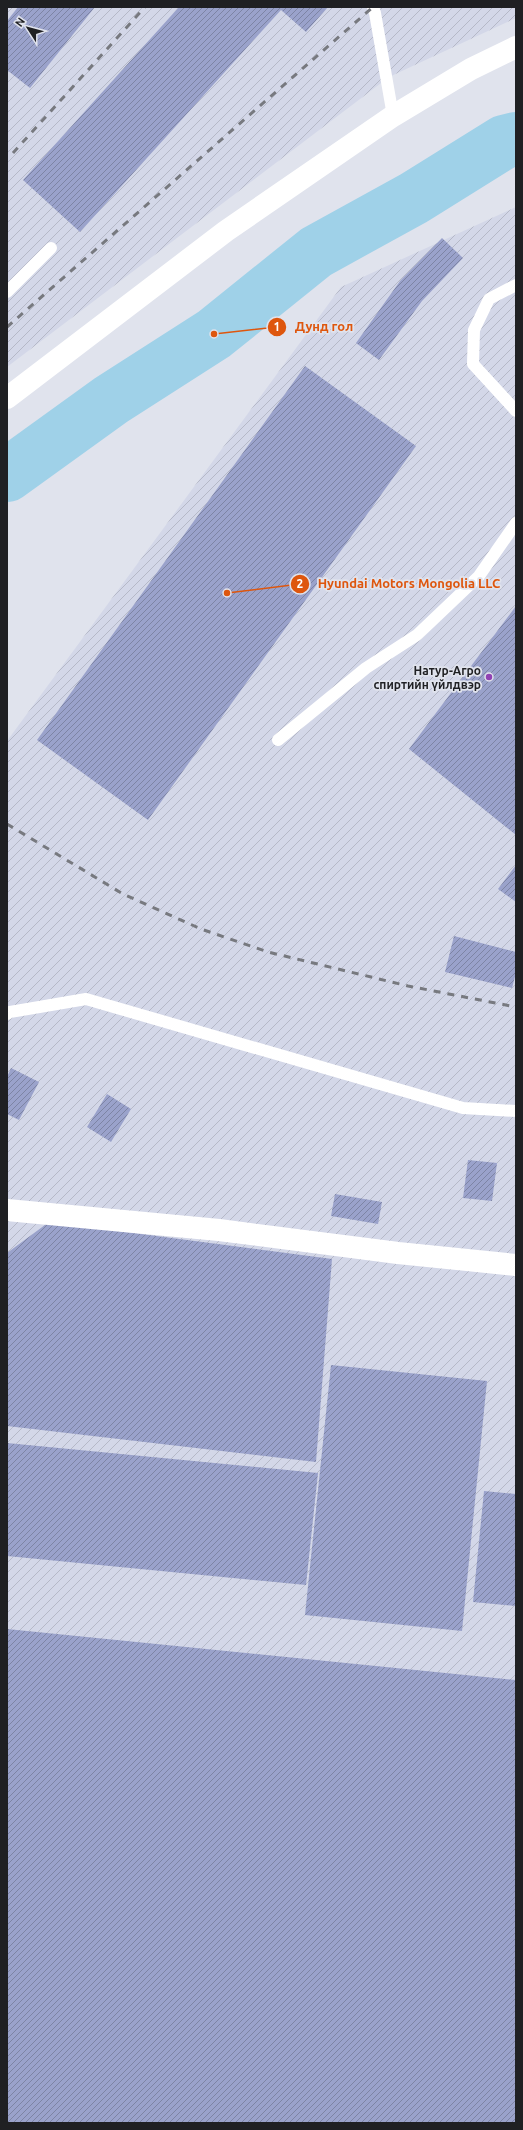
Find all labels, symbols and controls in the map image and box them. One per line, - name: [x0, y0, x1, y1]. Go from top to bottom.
- north arrow: [8, 8, 48, 48]
- text: N: [13, 15, 27, 29]
- callout: Дунд гол: [267, 314, 361, 339]
- text: Дунд гол: [295, 319, 353, 333]
- text: 1: [274, 320, 280, 333]
- callout: Hyundai Motors Mongolia LLC: [290, 571, 508, 596]
- text: Hyundai Motors Mongolia LLC: [318, 576, 501, 590]
- text: 2: [297, 577, 304, 590]
- place label: Натур-Агро спиртийн үйлдвэр: [373, 664, 481, 691]
- marker: Натур-Агро спиртийн үйлдвэр: [484, 672, 494, 682]

